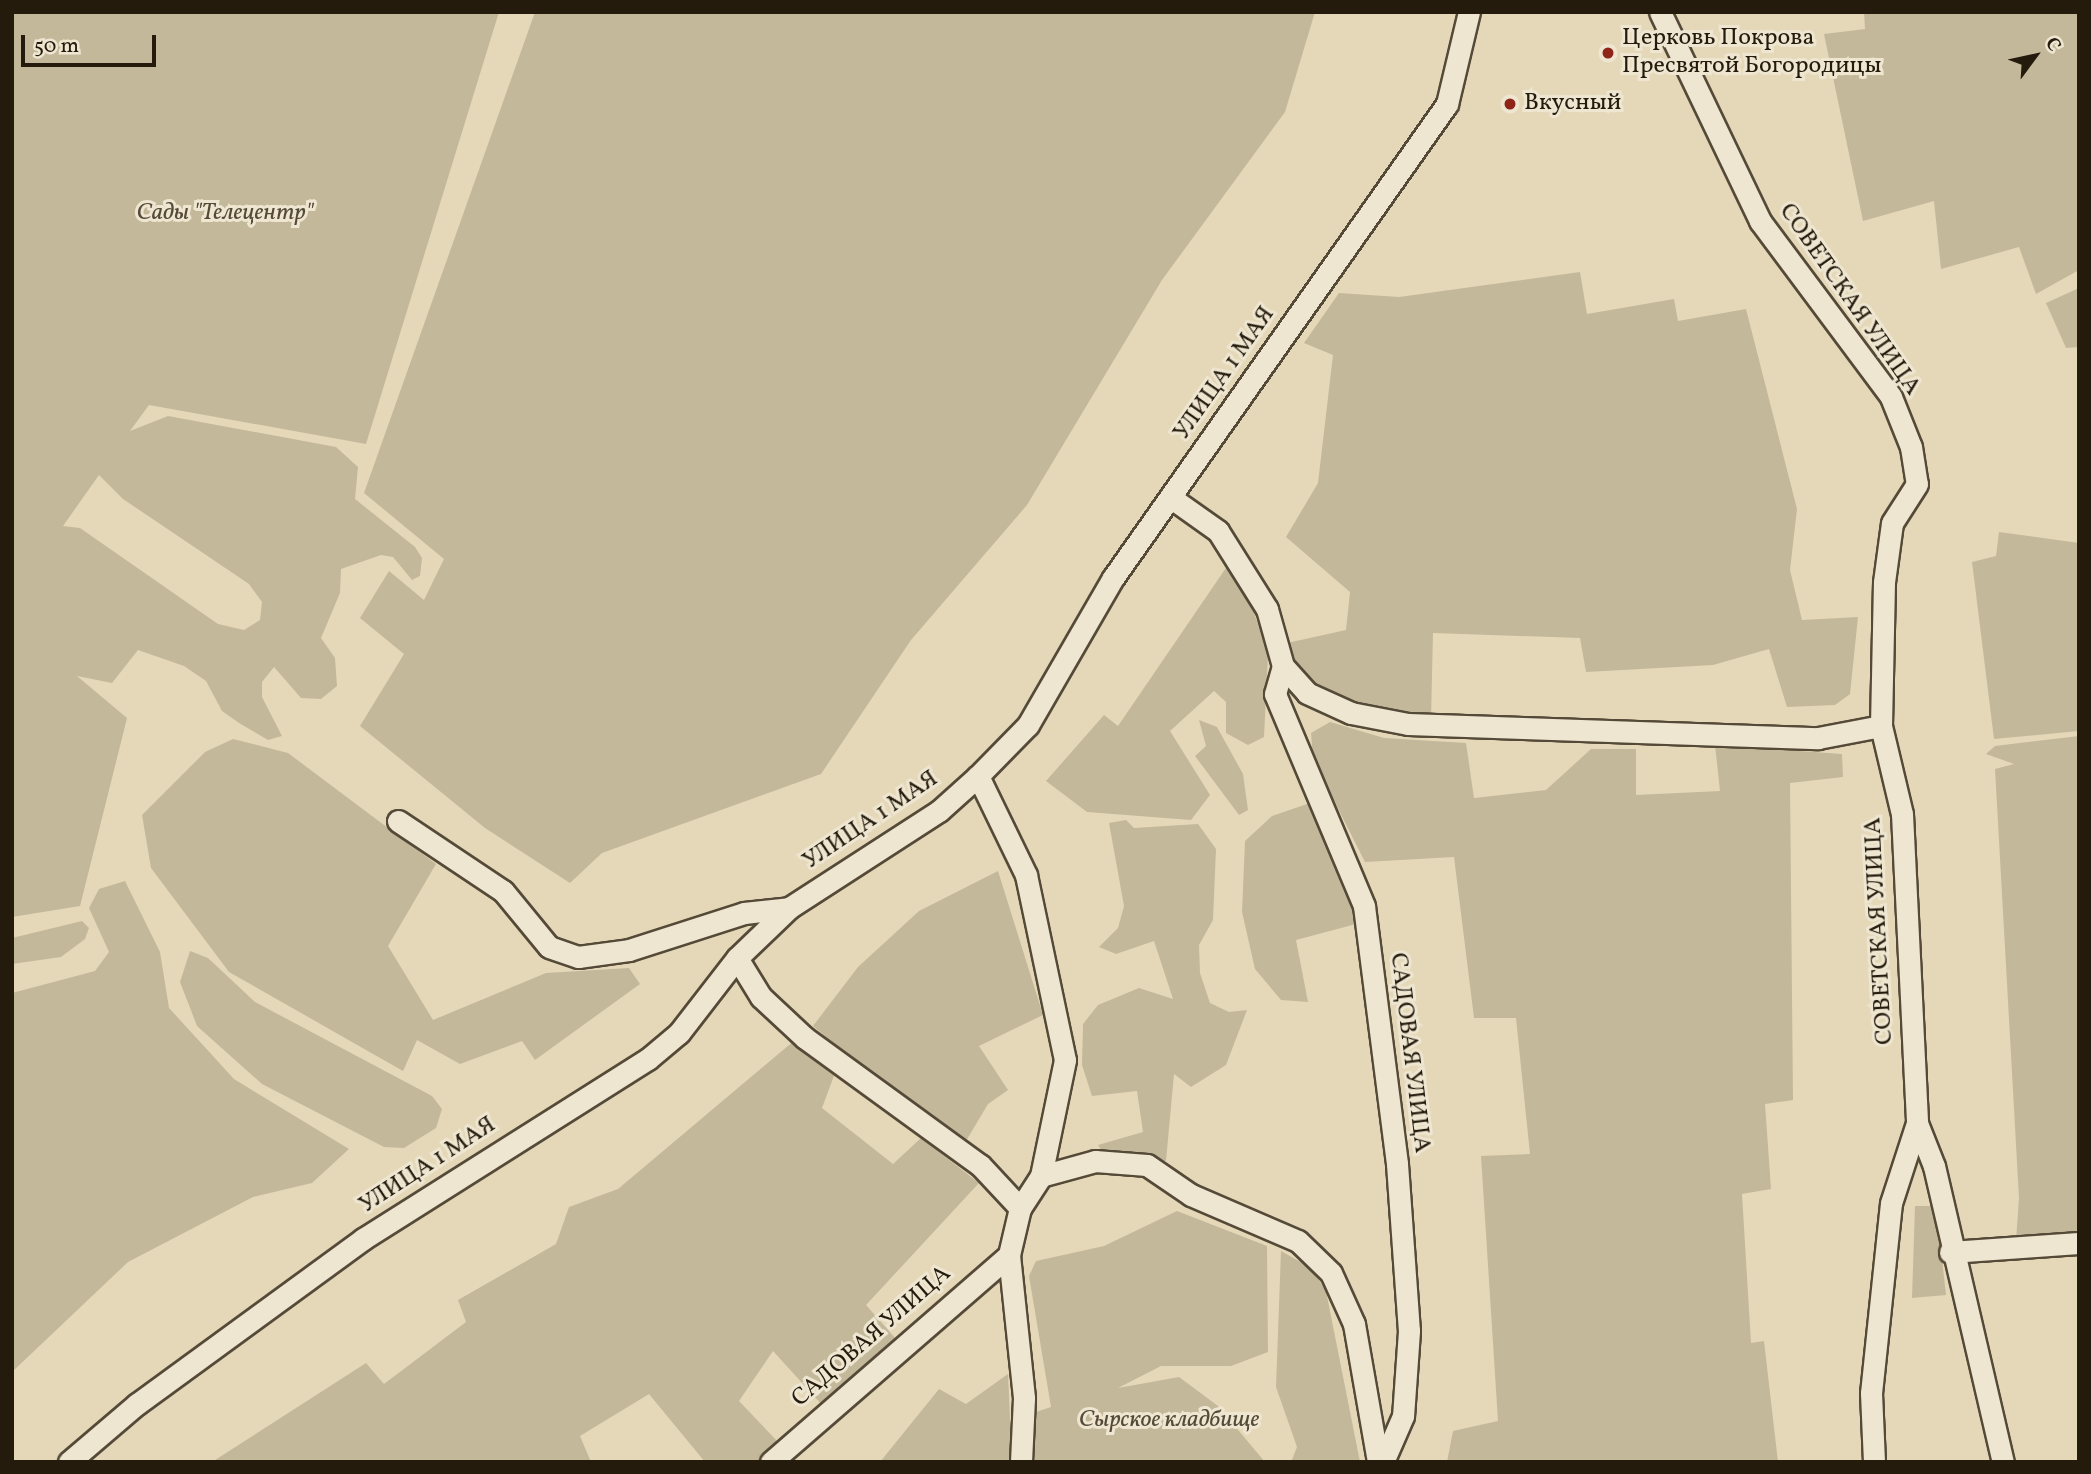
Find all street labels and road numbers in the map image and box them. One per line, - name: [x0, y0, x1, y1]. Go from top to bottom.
- street label: СОВЕТСКАЯ УЛИЦА: [1772, 199, 1926, 401]
- street label: УЛИЦА 1 МАЯ: [1168, 302, 1282, 446]
- street label: УЛИЦА 1 МАЯ: [798, 765, 944, 877]
- street label: СОВЕТСКАЯ УЛИЦА: [1860, 817, 1900, 1045]
- street label: САДОВАЯ УЛИЦА: [1382, 951, 1436, 1155]
- street label: УЛИЦА 1 МАЯ: [354, 1111, 502, 1221]
- street label: САДОВАЯ УЛИЦА: [787, 1260, 957, 1414]

